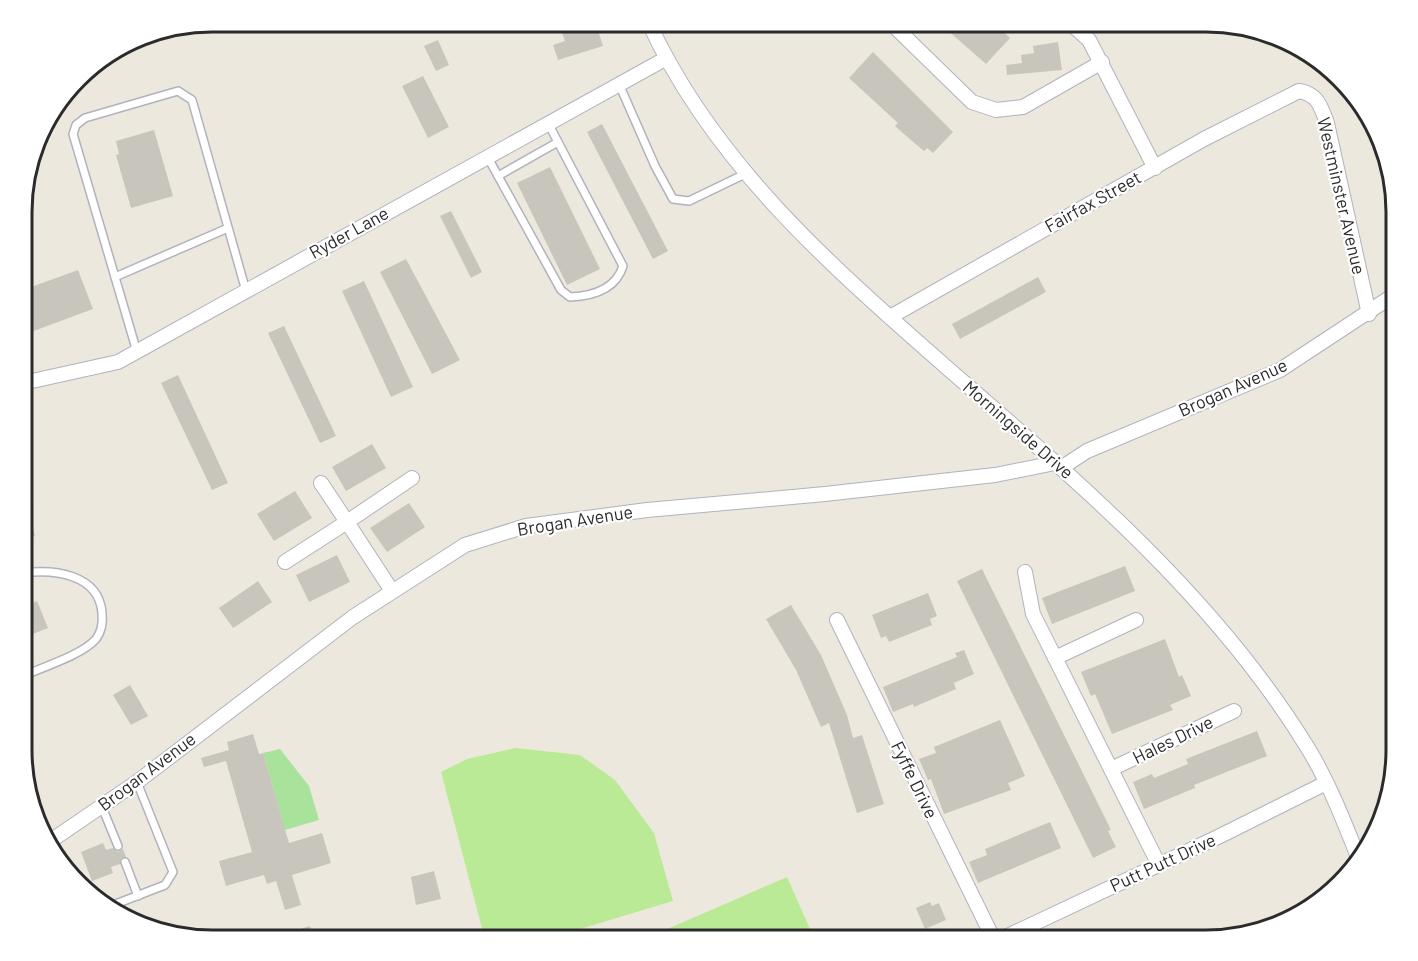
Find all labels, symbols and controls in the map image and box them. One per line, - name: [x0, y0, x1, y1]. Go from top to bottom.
- street label: Westminster Avenue: [1313, 115, 1371, 276]
- street label: Fairfax Street: [1040, 166, 1145, 237]
- street label: Ryder Lane: [305, 201, 392, 263]
- street label: Brogan Avenue: [1175, 353, 1290, 421]
- street label: Morningside Drive: [959, 375, 1078, 483]
- street label: Brogan Avenue: [515, 500, 634, 540]
- street label: Hales Drive: [1129, 710, 1216, 768]
- street label: Brogan Avenue: [93, 727, 200, 815]
- street label: Fyffe Drive: [887, 737, 943, 822]
- street label: Putt Putt Drive: [1106, 828, 1219, 896]

